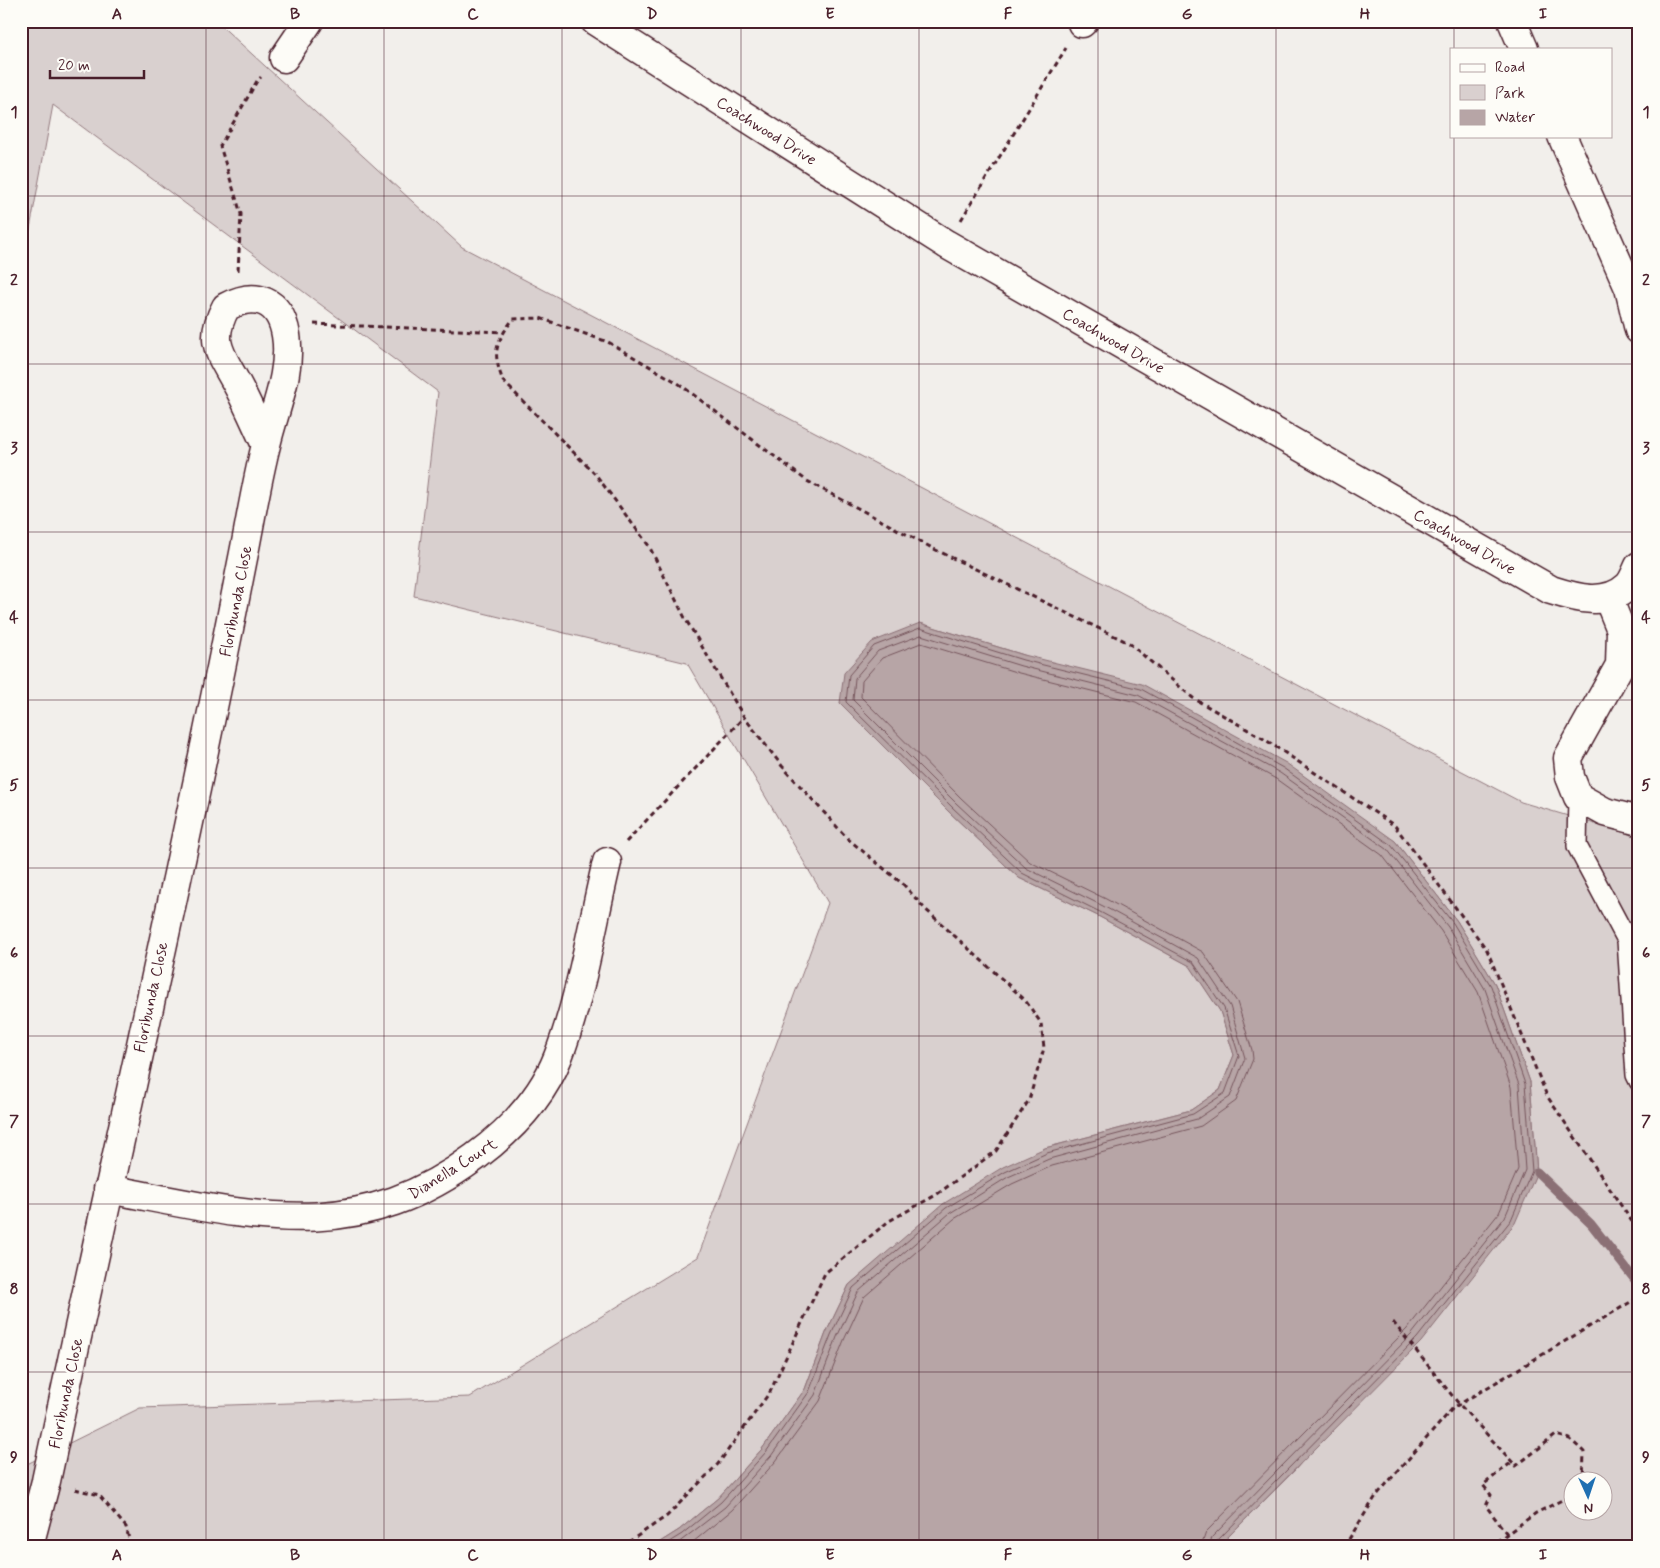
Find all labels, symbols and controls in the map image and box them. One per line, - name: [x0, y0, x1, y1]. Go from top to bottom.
- text: A: [112, 4, 122, 25]
- text: B: [290, 4, 300, 25]
- text: C: [467, 4, 479, 25]
- text: D: [646, 4, 658, 25]
- text: E: [825, 4, 835, 25]
- text: F: [1004, 4, 1013, 25]
- text: G: [1182, 4, 1193, 25]
- text: H: [1360, 4, 1371, 25]
- text: I: [1539, 4, 1548, 25]
- scale bar: [50, 48, 144, 80]
- legend: [1450, 48, 1612, 138]
- text: 20 m: [58, 56, 90, 76]
- text: Road: [1495, 58, 1525, 78]
- text: Park: [1495, 84, 1525, 104]
- street label: Coachwood Drive: [712, 92, 820, 171]
- text: 1: [10, 102, 18, 123]
- text: 1: [1642, 102, 1650, 123]
- text: Water: [1495, 108, 1535, 128]
- text: 2: [10, 270, 18, 291]
- text: 2: [1642, 270, 1650, 291]
- street label: Coachwood Drive: [1058, 304, 1168, 379]
- text: 3: [10, 438, 18, 459]
- text: 3: [1642, 438, 1650, 459]
- street label: Coachwood Drive: [1409, 505, 1519, 580]
- street label: Floribunda Close: [215, 543, 258, 659]
- text: 4: [9, 607, 19, 628]
- text: 4: [1641, 607, 1651, 628]
- text: 5: [9, 775, 19, 796]
- text: 5: [1641, 775, 1651, 796]
- street label: Floribunda Close: [129, 939, 174, 1055]
- text: 6: [10, 943, 18, 964]
- text: 6: [1642, 943, 1650, 964]
- text: 7: [9, 1111, 19, 1132]
- text: 7: [1641, 1111, 1651, 1132]
- street label: Dianella Court: [405, 1133, 502, 1205]
- text: 8: [9, 1279, 19, 1300]
- text: 8: [1641, 1279, 1651, 1300]
- street label: Floribunda Close: [44, 1335, 89, 1451]
- text: 9: [10, 1447, 18, 1468]
- text: 9: [1642, 1447, 1650, 1468]
- north arrow: [1562, 1470, 1612, 1520]
- text: N: [1583, 1499, 1594, 1517]
- text: A: [112, 1545, 122, 1566]
- text: B: [290, 1545, 300, 1566]
- text: C: [467, 1545, 479, 1566]
- text: D: [646, 1545, 658, 1566]
- text: E: [825, 1545, 835, 1566]
- text: F: [1004, 1545, 1013, 1566]
- text: G: [1182, 1545, 1193, 1566]
- text: H: [1360, 1545, 1371, 1566]
- text: I: [1539, 1545, 1548, 1566]

